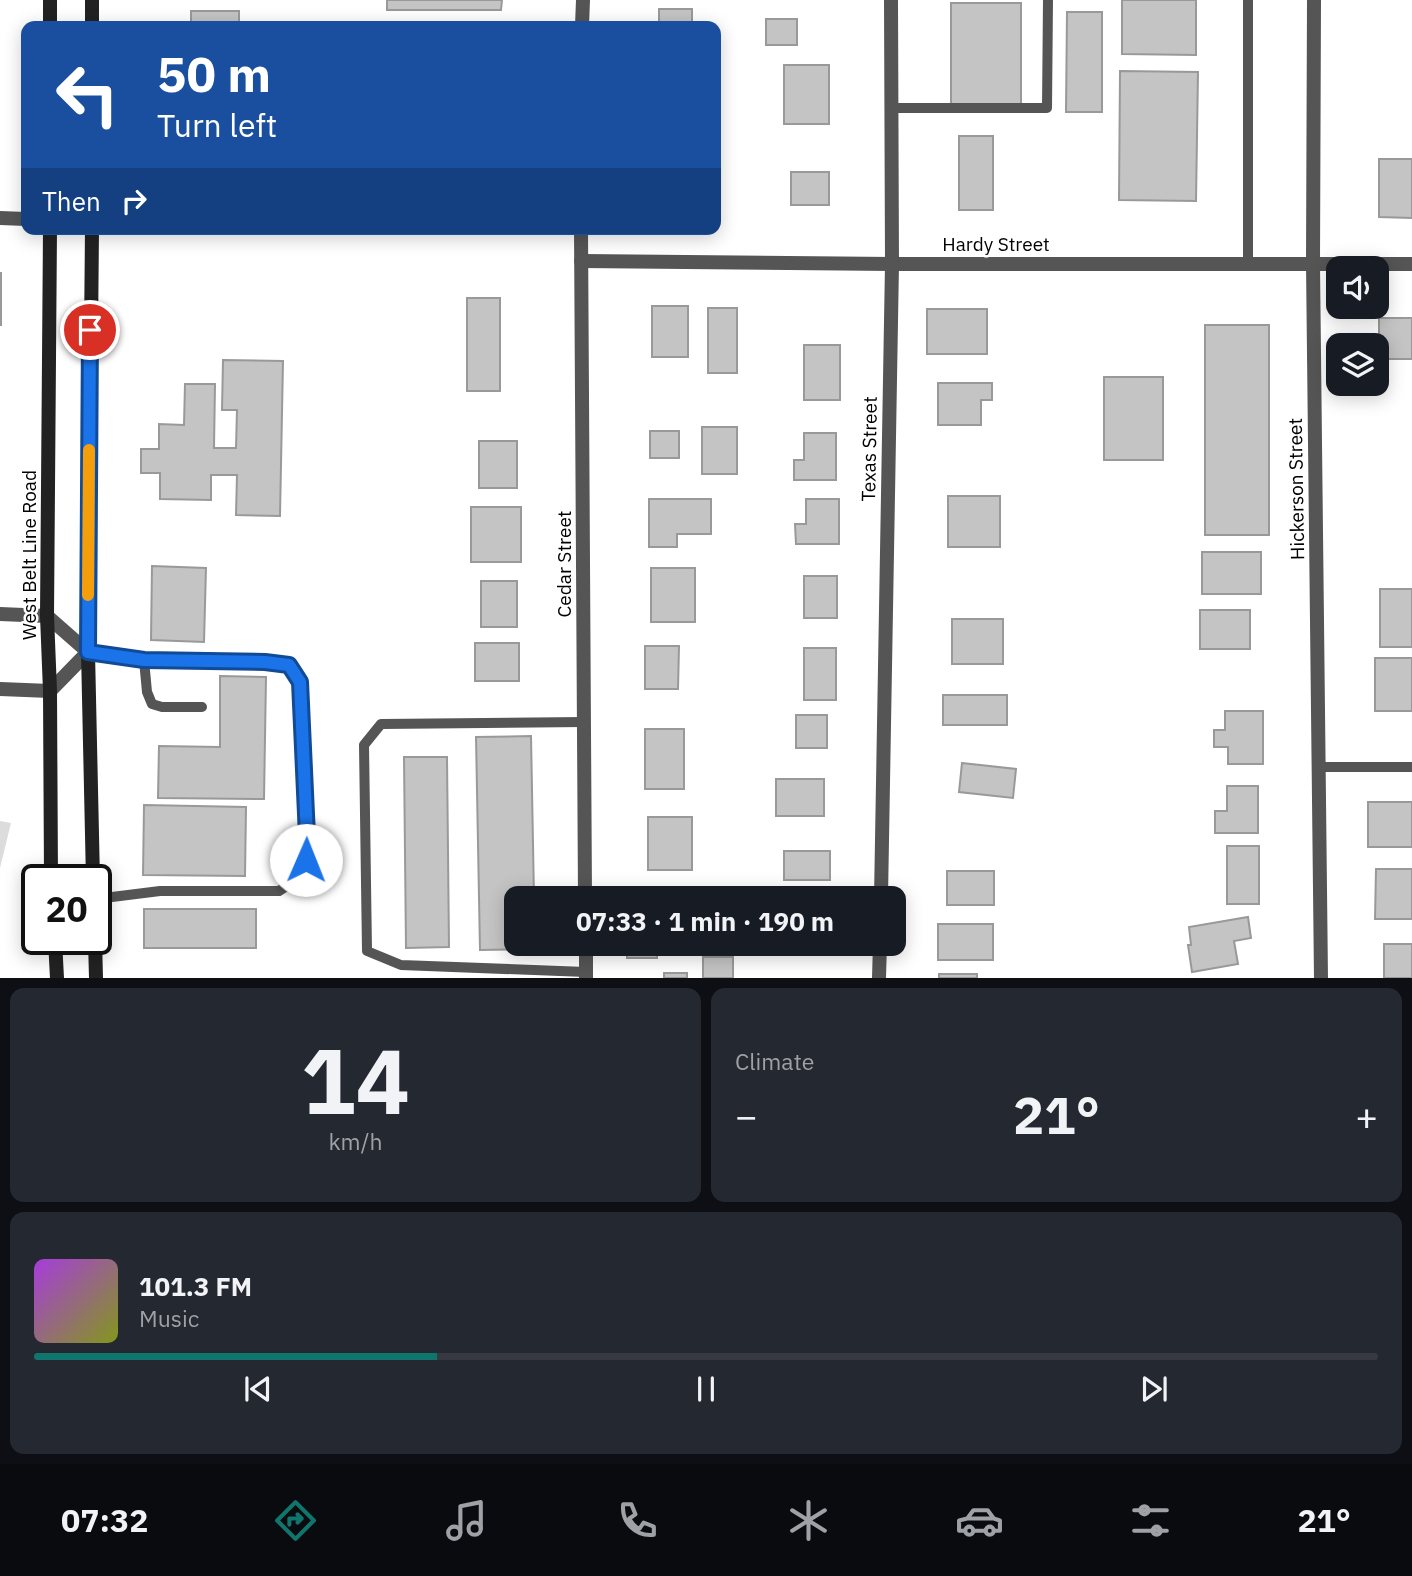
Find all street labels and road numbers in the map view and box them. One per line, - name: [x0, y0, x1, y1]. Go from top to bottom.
- street label: Hardy Street: [942, 232, 1050, 256]
- street label: Texas Street: [856, 396, 882, 502]
- street label: Hickerson Street: [1283, 418, 1309, 560]
- street label: West Belt Line Road: [17, 470, 41, 640]
- street label: Cedar Street: [552, 511, 576, 617]

